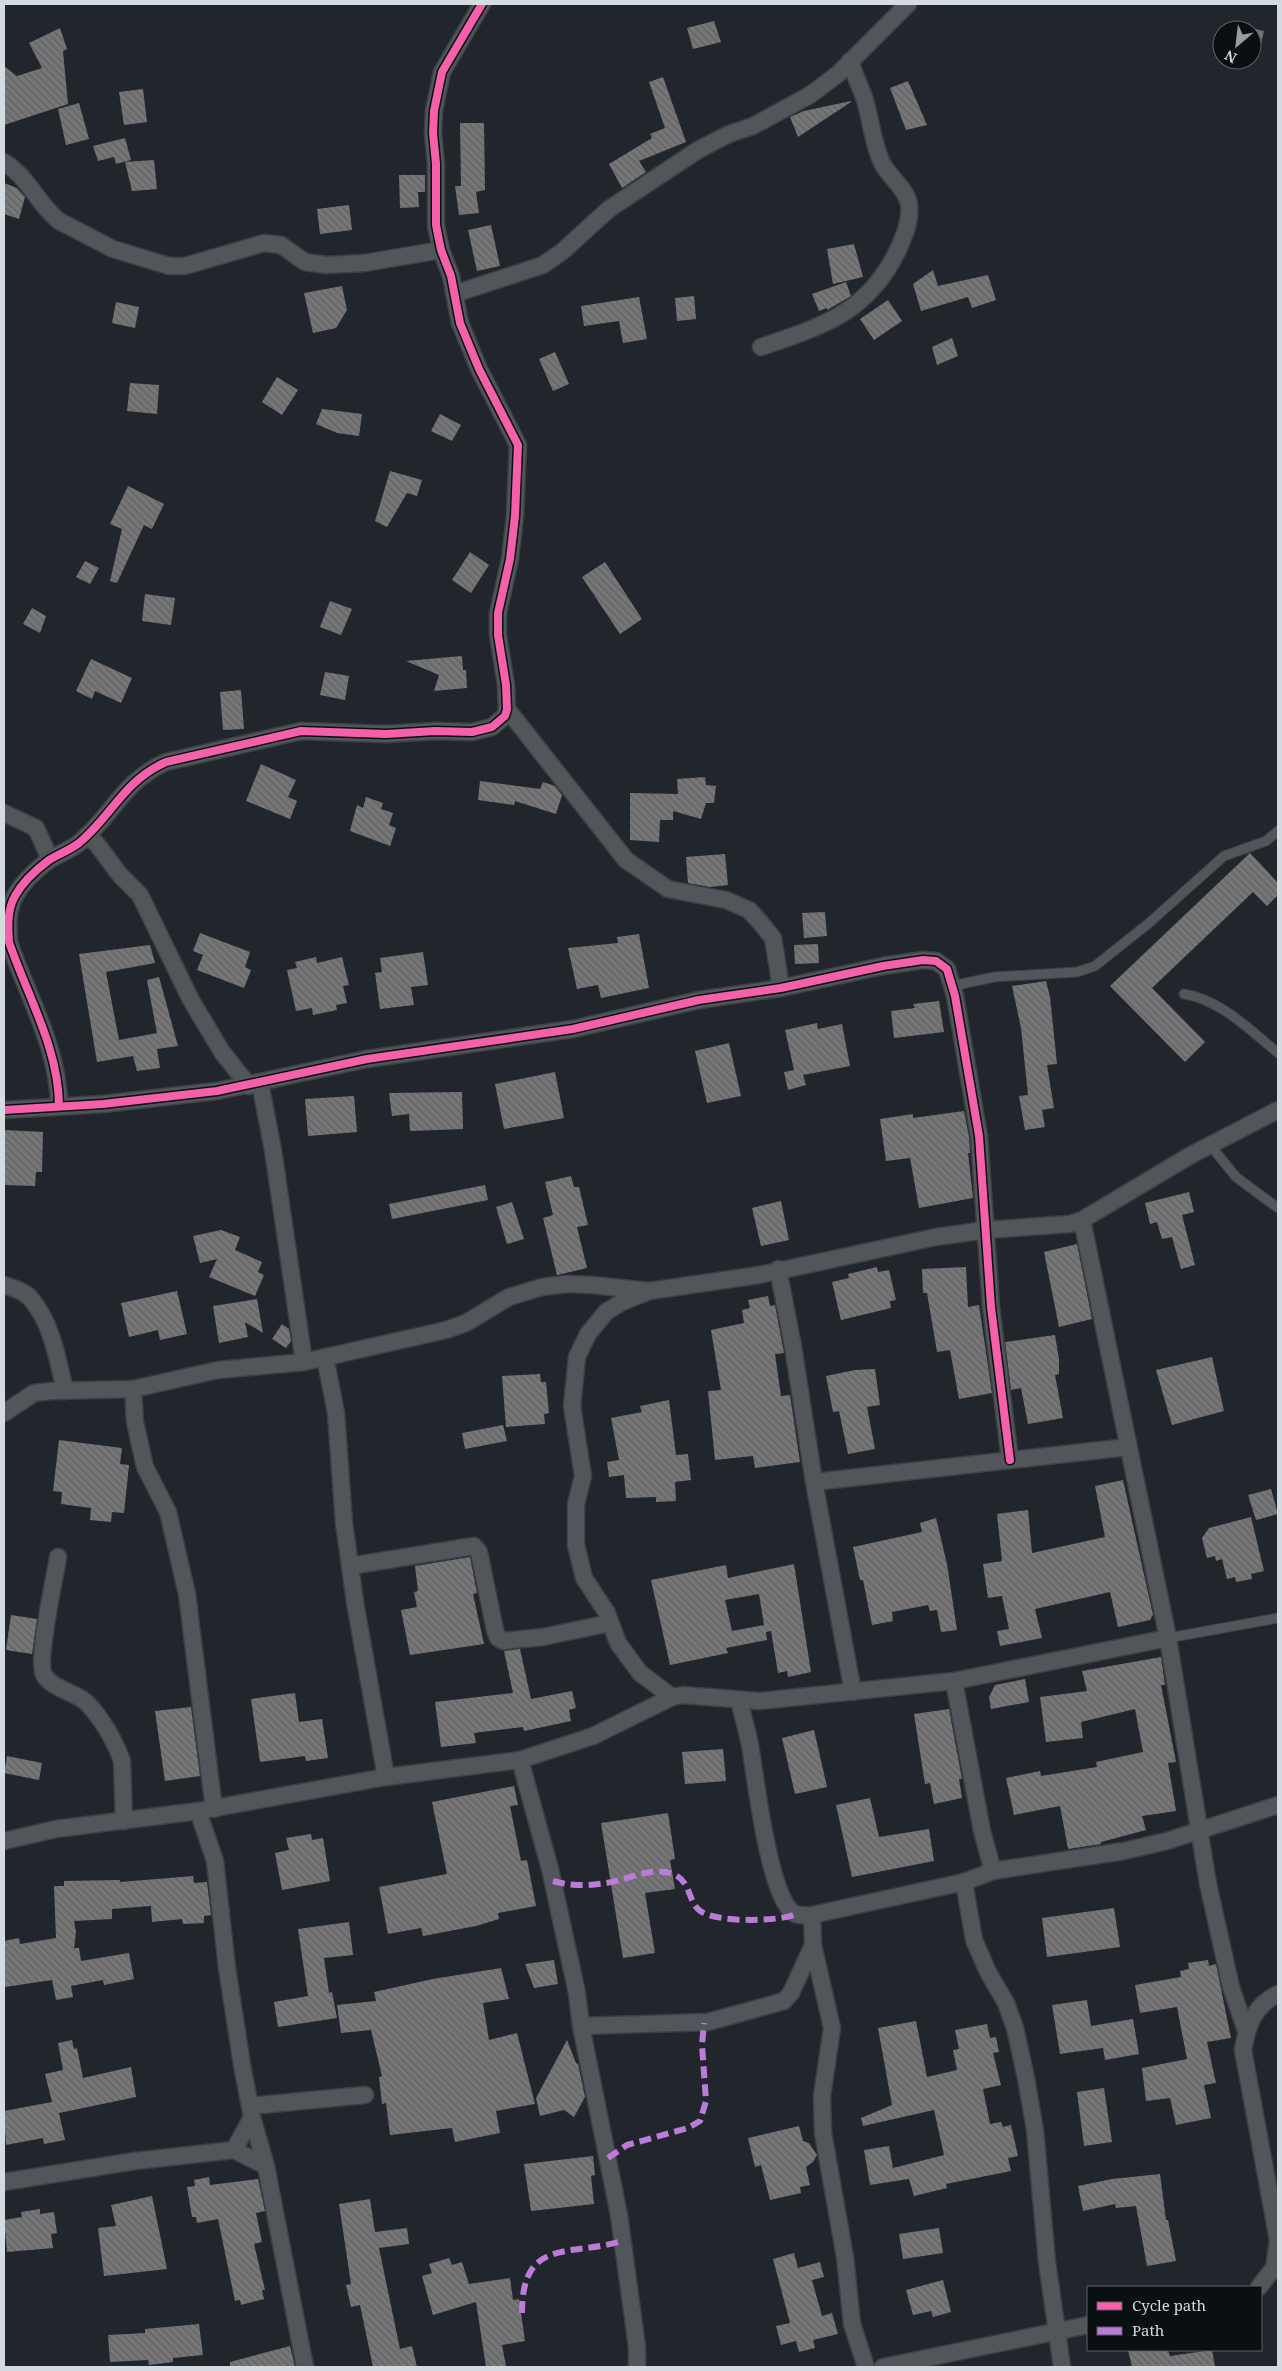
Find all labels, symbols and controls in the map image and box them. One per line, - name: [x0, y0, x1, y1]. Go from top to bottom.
- north arrow: [1212, 20, 1262, 70]
- text: N: [1221, 46, 1240, 68]
- legend: [1087, 2286, 1262, 2351]
- text: Cycle path: [1132, 2295, 1207, 2315]
- text: Path: [1132, 2320, 1165, 2340]

